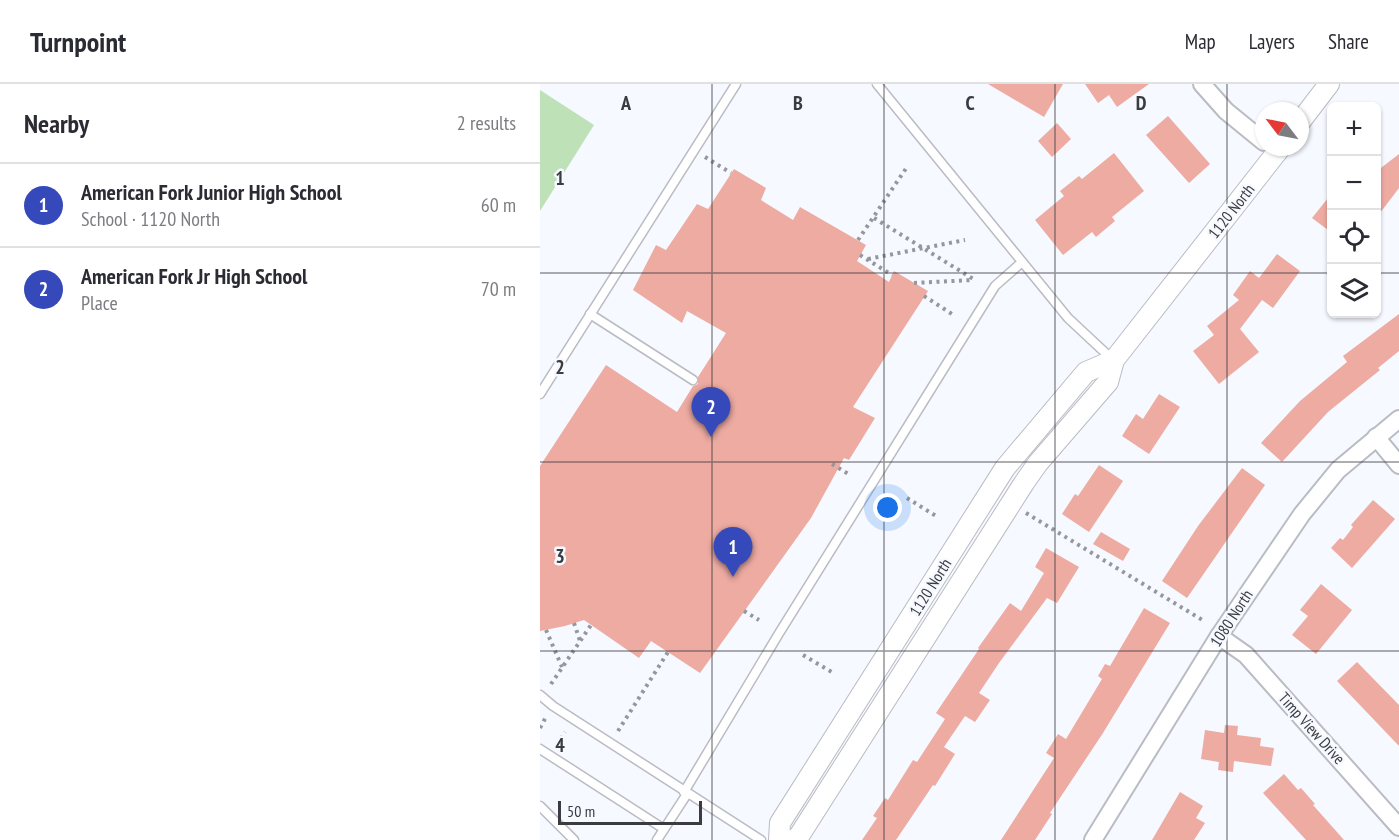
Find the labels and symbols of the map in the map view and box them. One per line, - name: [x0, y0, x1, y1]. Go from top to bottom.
- text: A: [620, 90, 632, 116]
- text: B: [793, 90, 803, 116]
- text: C: [965, 90, 975, 116]
- text: D: [1136, 90, 1147, 116]
- north arrow: [1255, 102, 1309, 156]
- text: 1: [555, 165, 565, 191]
- street label: 1120 North: [1203, 180, 1259, 242]
- text: 2: [555, 354, 565, 380]
- pin: 2: [692, 388, 730, 437]
- your location: [873, 493, 902, 522]
- pin: 1: [714, 528, 752, 577]
- text: 3: [555, 543, 565, 569]
- street label: 1120 North: [905, 555, 955, 619]
- street label: 1080 North: [1205, 586, 1257, 650]
- street label: Timp View Drive: [1274, 688, 1350, 768]
- text: 4: [555, 732, 565, 758]
- scale bar: [558, 798, 702, 826]

